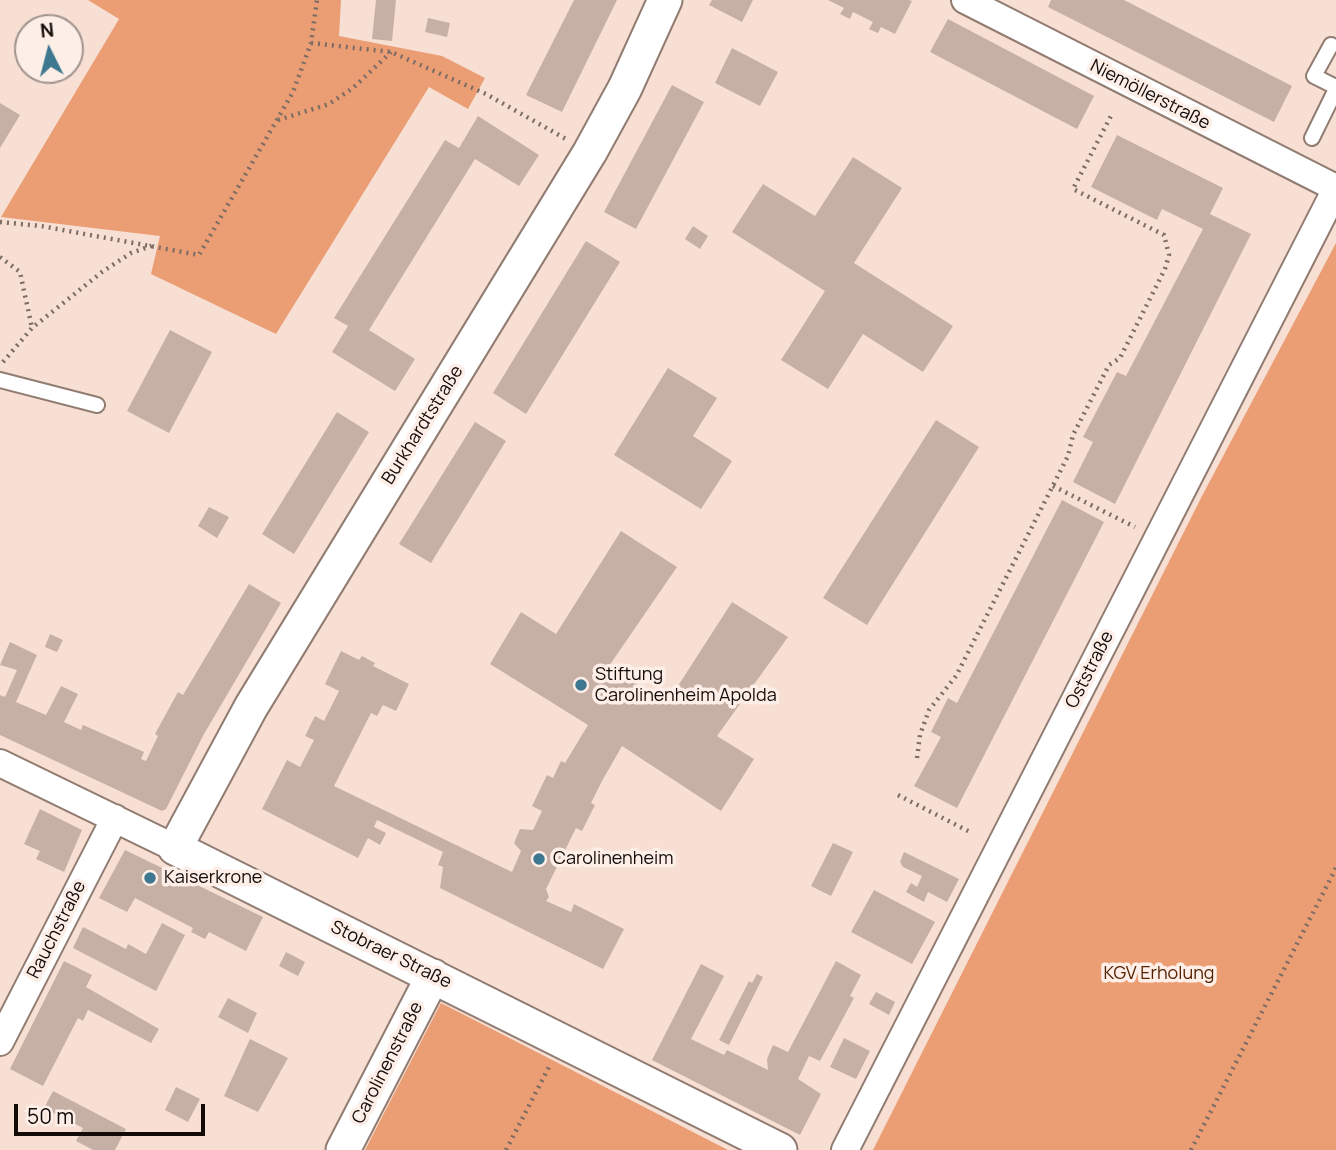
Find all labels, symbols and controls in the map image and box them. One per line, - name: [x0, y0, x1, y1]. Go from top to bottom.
- north arrow: [14, 14, 84, 84]
- text: N: [39, 16, 55, 44]
- street label: Niemöllerstraße: [1086, 55, 1214, 135]
- street label: Burkhardtstraße: [378, 362, 468, 488]
- street label: Oststraße: [1061, 628, 1119, 712]
- place label: Stiftung Carolinenheim Apolda: [595, 664, 777, 706]
- marker: Stiftung Carolinenheim Apolda: [573, 677, 589, 693]
- place label: Carolinenheim: [553, 848, 673, 870]
- marker: Carolinenheim: [531, 851, 547, 867]
- place label: Kaiserkrone: [164, 867, 262, 889]
- marker: Kaiserkrone: [142, 870, 158, 886]
- street label: Rauchstraße: [23, 878, 91, 982]
- street label: Stobraer Straße: [327, 916, 455, 994]
- park label: KGV Erholung: [1103, 963, 1215, 985]
- street label: Carolinenstraße: [348, 998, 428, 1128]
- scale bar: [18, 1090, 208, 1134]
- text: 50 m: [27, 1102, 74, 1130]

